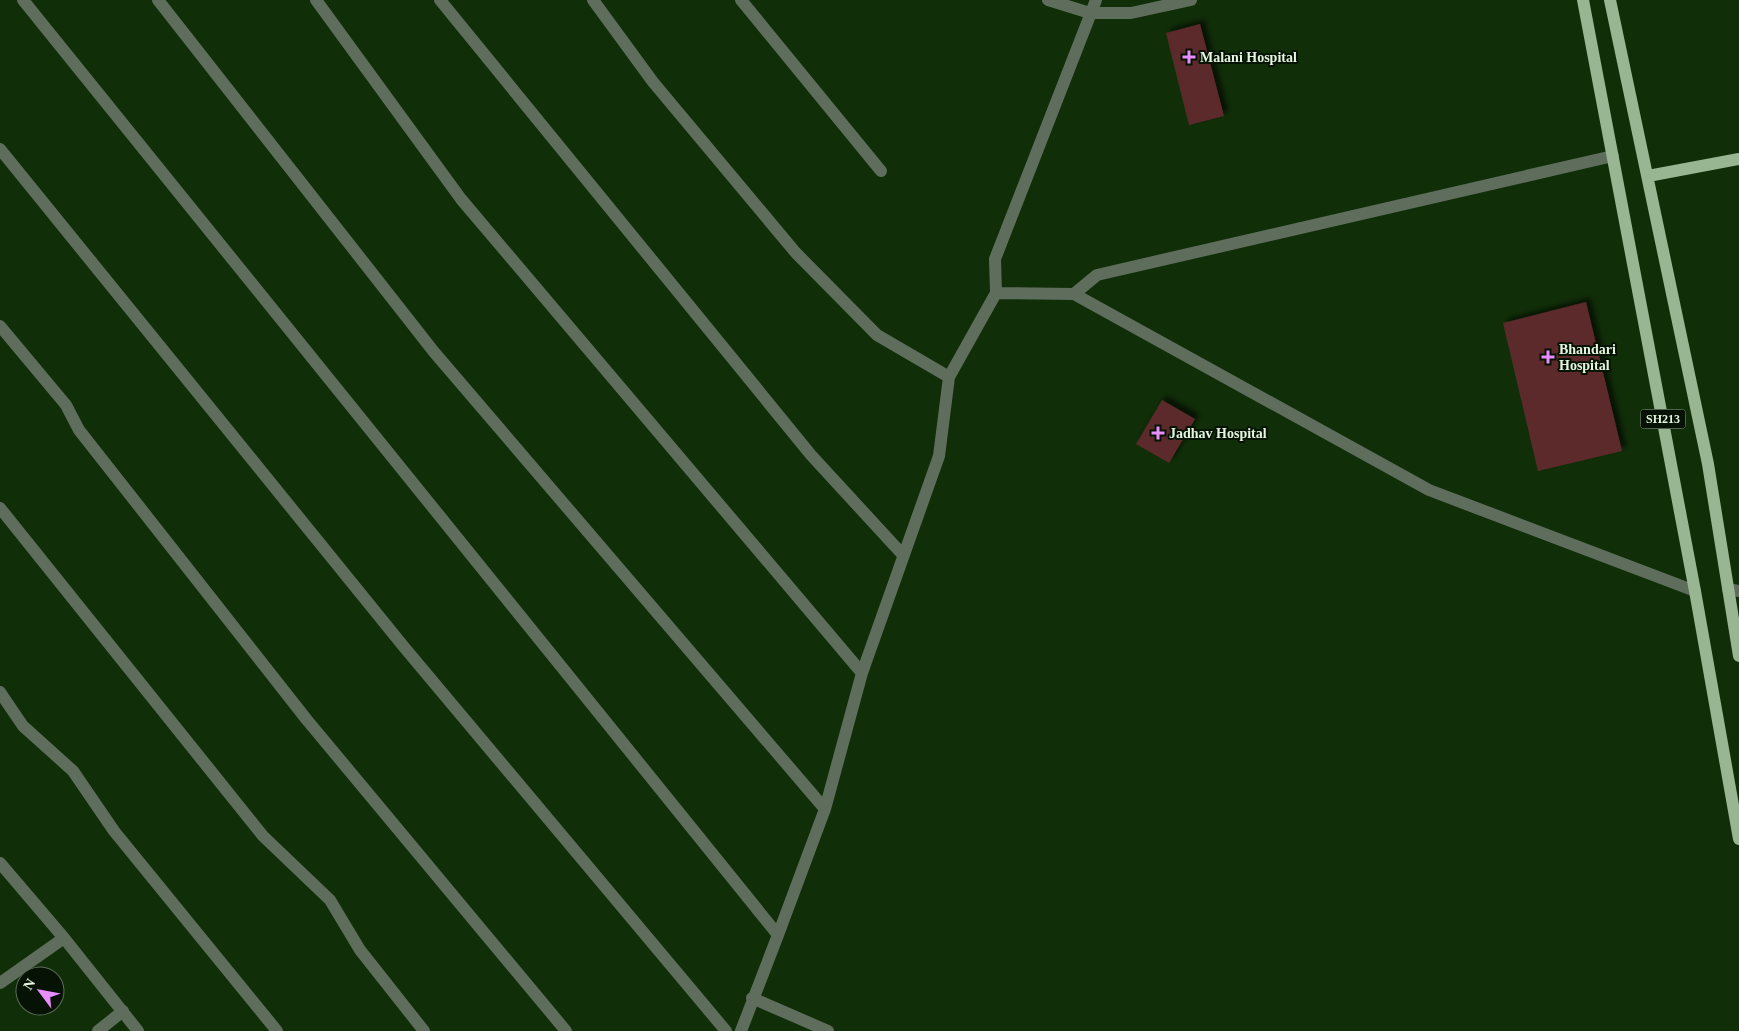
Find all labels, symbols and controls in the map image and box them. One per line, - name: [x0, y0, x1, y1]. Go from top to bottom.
- marker: Malani Hospital: [1182, 50, 1196, 64]
- place label: Malani Hospital: [1200, 50, 1297, 65]
- place label: Bhandari Hospital: [1559, 342, 1616, 373]
- marker: Bhandari Hospital: [1541, 350, 1555, 364]
- road number: SH213: [1640, 409, 1686, 428]
- marker: Jadhav Hospital: [1151, 426, 1165, 440]
- place label: Jadhav Hospital: [1169, 426, 1267, 441]
- north arrow: [15, 966, 65, 1016]
- text: N: [20, 976, 38, 993]

